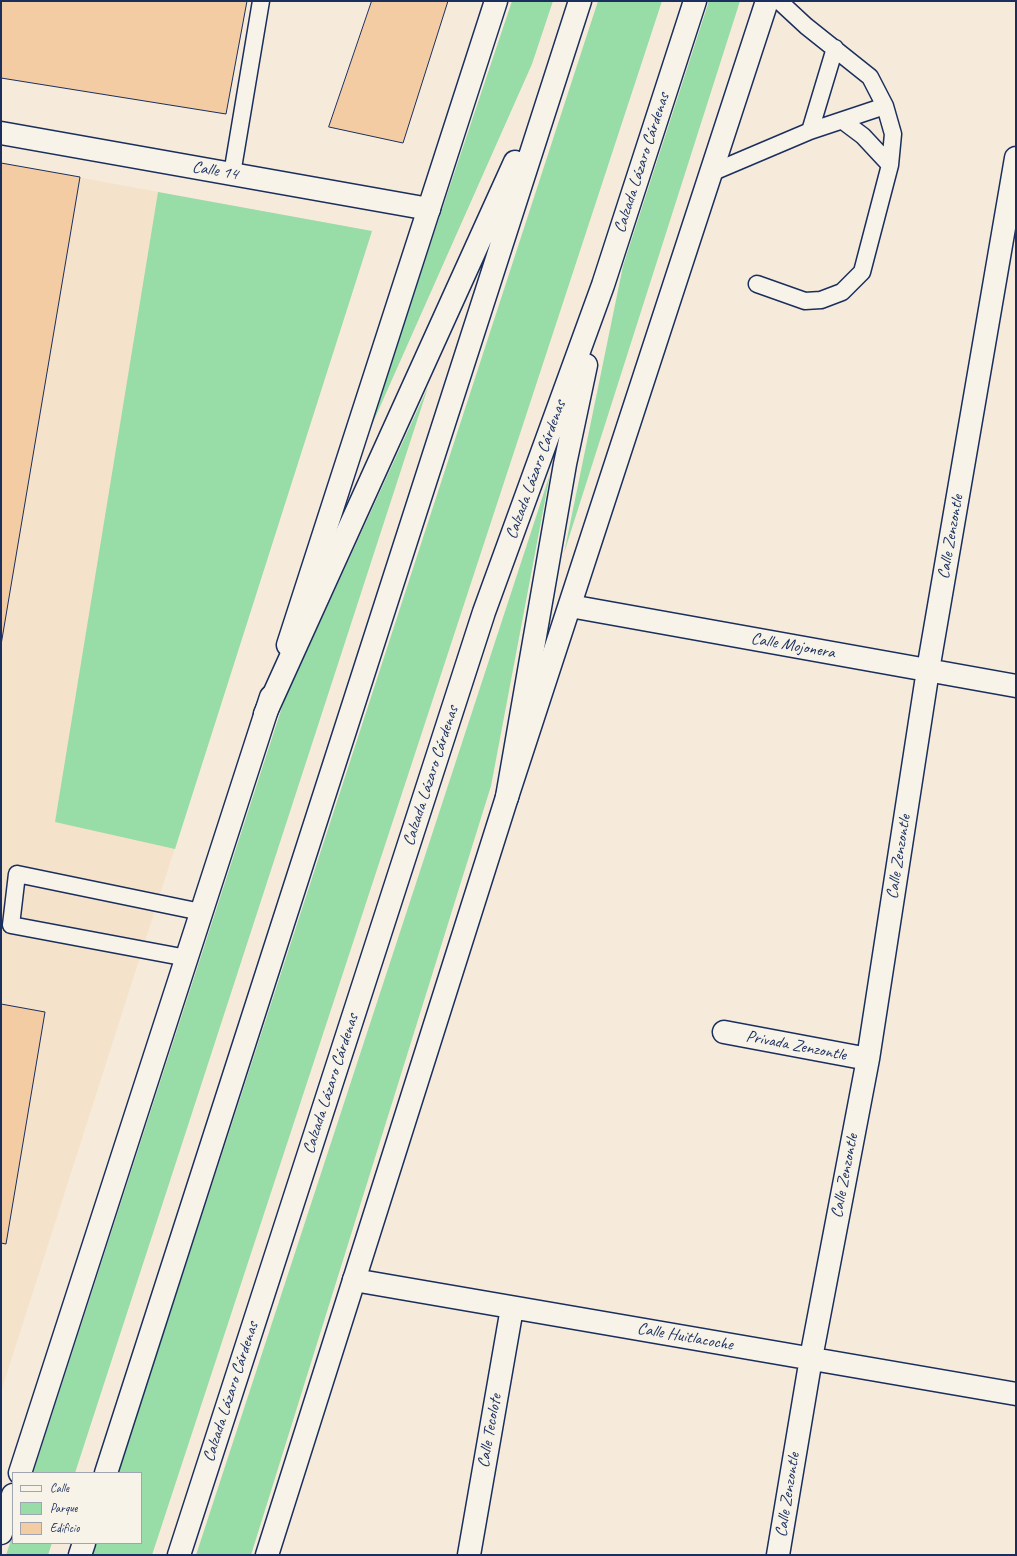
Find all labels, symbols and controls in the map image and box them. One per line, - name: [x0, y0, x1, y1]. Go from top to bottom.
- street label: Calzada Lázaro Cárdenas: [610, 90, 674, 236]
- street label: Calle 14: [191, 157, 239, 185]
- street label: Calzada Lázaro Cárdenas: [501, 398, 571, 542]
- street label: Calle Zenzontle: [934, 493, 968, 581]
- street label: Calle Mojonera: [749, 629, 837, 663]
- street label: Calzada Lázaro Cárdenas: [399, 703, 463, 849]
- street label: Calle Zenzontle: [882, 813, 916, 901]
- street label: Calzada Lázaro Cárdenas: [299, 1011, 363, 1157]
- street label: Privada Zenzontle: [744, 1026, 848, 1066]
- street label: Calle Zenzontle: [827, 1132, 863, 1220]
- street label: Calzada Lázaro Cárdenas: [199, 1319, 263, 1465]
- street label: Calle Huitlacoche: [635, 1319, 735, 1355]
- street label: Calle Tecolote: [473, 1392, 507, 1470]
- street label: Calle Zenzontle: [771, 1451, 805, 1539]
- legend: [12, 1472, 142, 1544]
- text: Calle: [50, 1480, 69, 1496]
- text: Parque: [50, 1500, 78, 1516]
- text: Edificio: [50, 1520, 80, 1536]

